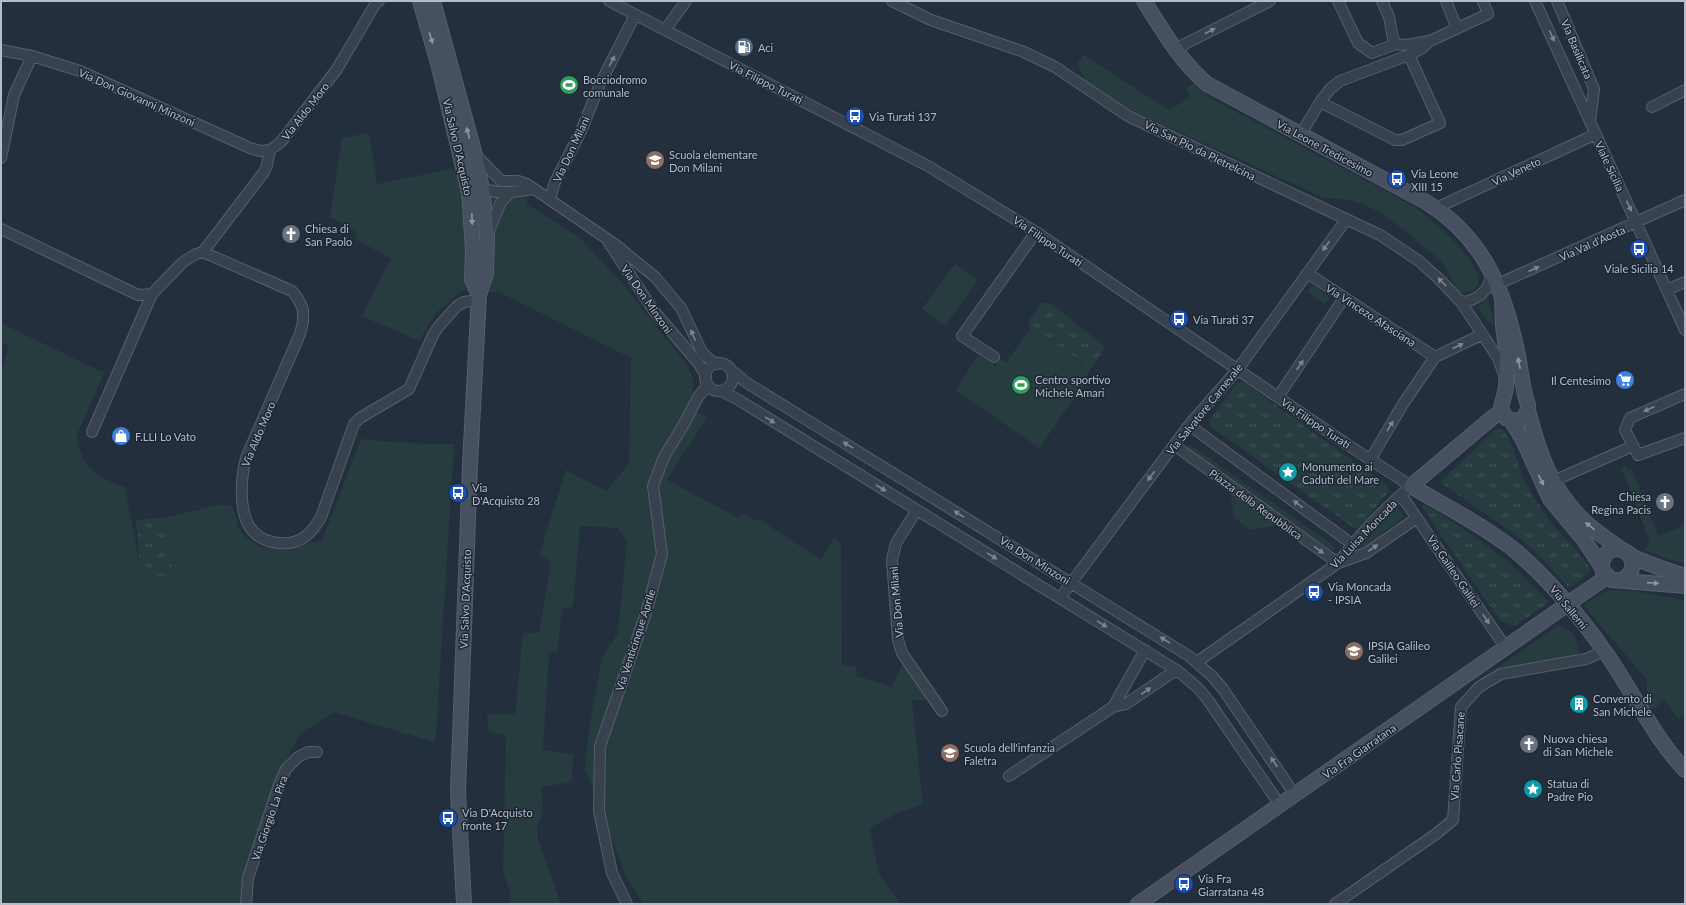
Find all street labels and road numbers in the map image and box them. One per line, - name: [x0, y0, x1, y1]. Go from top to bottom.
- street label: Via Basilicata: [1559, 17, 1595, 81]
- street label: Via Filippo Turati: [727, 58, 805, 106]
- street label: Via Don Giovanni Minzoni: [77, 65, 198, 129]
- street label: Via Aldo Moro: [278, 80, 332, 142]
- street label: Via Salvo D'Acquisto: [441, 97, 475, 197]
- street label: Via Don Milani: [550, 114, 592, 184]
- street label: Via San Pio da Pietrelcina: [1142, 117, 1258, 183]
- street label: Via Leone Tredicesimo: [1275, 117, 1375, 179]
- street label: Viale Sicilia: [1593, 139, 1627, 193]
- street label: Via Veneto: [1489, 154, 1543, 188]
- street label: Via Filippo Turati: [1011, 213, 1085, 269]
- street label: Via Val d'Aosta: [1557, 223, 1627, 263]
- street label: Via Don Minzoni: [619, 262, 676, 336]
- street label: Via Vincezo Afasciana: [1323, 281, 1419, 349]
- street label: Via Salvatore Carnevale: [1163, 361, 1245, 457]
- street label: Via Filippo Turati: [1279, 395, 1353, 451]
- street label: Via Aldo Moro: [238, 399, 278, 469]
- street label: Piazza della Repubblica: [1207, 466, 1305, 542]
- street label: Via Luisa Moncada: [1327, 497, 1399, 571]
- street label: Via Galileo Galilei: [1425, 532, 1483, 610]
- street label: Via Don Minzoni: [997, 533, 1073, 587]
- street label: Via Salvo D'Acquisto: [457, 549, 473, 649]
- street label: Via Don Milani: [886, 565, 906, 638]
- street label: Via Sallemi: [1547, 583, 1591, 632]
- street label: Via Venticinque Aprile: [612, 587, 658, 693]
- street label: Via Carlo Pisacane: [1447, 711, 1467, 801]
- street label: Via Fra Giarratana: [1320, 721, 1398, 781]
- street label: Via Giorgio La Pira: [248, 774, 290, 862]

